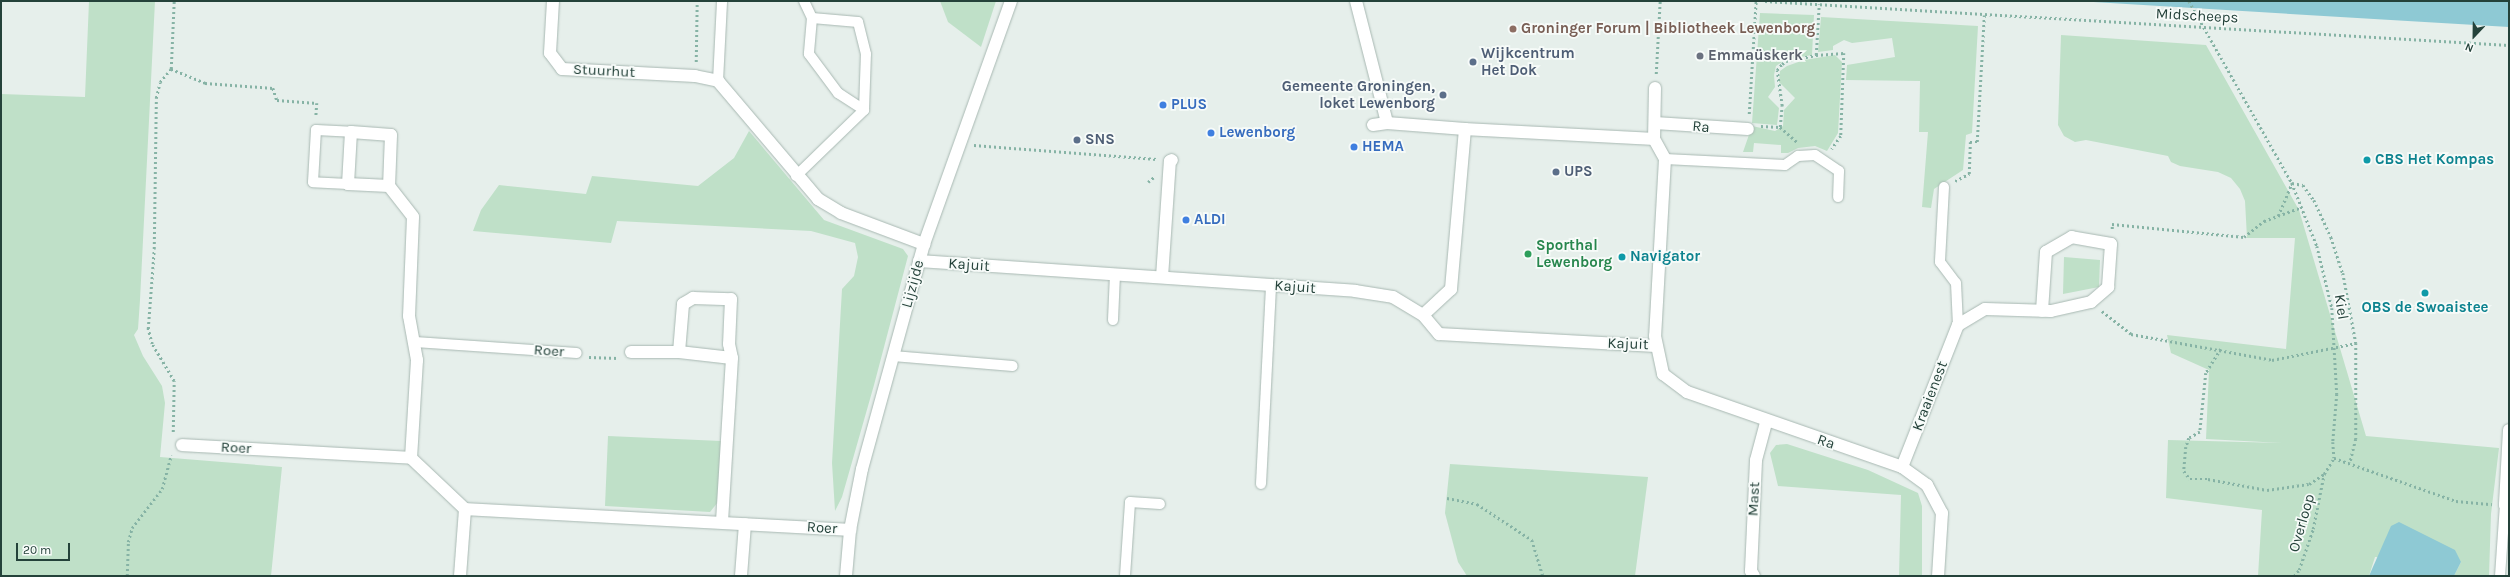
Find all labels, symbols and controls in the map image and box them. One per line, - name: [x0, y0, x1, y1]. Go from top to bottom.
- street label: Midscheeps: [2155, 5, 2239, 27]
- north arrow: [2454, 16, 2494, 56]
- place label: Groninger Forum | Bibliotheek Lewenborg: [1521, 20, 1815, 38]
- marker: Groninger Forum | Bibliotheek Lewenborg: [1508, 24, 1518, 34]
- text: N: [2463, 40, 2475, 55]
- place label: Wijkcentrum Het Dok: [1481, 44, 1575, 79]
- place label: Emmaüskerk: [1708, 47, 1803, 65]
- marker: Emmaüskerk: [1695, 51, 1705, 61]
- marker: Wijkcentrum Het Dok: [1468, 57, 1478, 67]
- street label: Stuurhut: [573, 60, 635, 82]
- place label: Gemeente Groningen, loket Lewenborg: [1282, 77, 1435, 112]
- marker: Gemeente Groningen, loket Lewenborg: [1438, 90, 1448, 100]
- place label: PLUS: [1171, 96, 1207, 114]
- marker: PLUS: [1158, 100, 1168, 110]
- street label: Ra: [1692, 117, 1710, 137]
- place label: Lewenborg: [1219, 124, 1295, 142]
- marker: Lewenborg: [1206, 128, 1216, 138]
- place label: SNS: [1085, 131, 1115, 149]
- marker: SNS: [1072, 135, 1082, 145]
- place label: HEMA: [1362, 138, 1404, 156]
- marker: HEMA: [1349, 142, 1359, 152]
- place label: CBS Het Kompas: [2375, 151, 2494, 169]
- marker: CBS Het Kompas: [2362, 155, 2372, 165]
- place label: UPS: [1564, 163, 1593, 181]
- marker: UPS: [1551, 167, 1561, 177]
- place label: ALDI: [1194, 211, 1226, 229]
- marker: ALDI: [1181, 215, 1191, 225]
- place label: Sporthal Lewenborg: [1536, 236, 1612, 271]
- place label: Navigator: [1630, 248, 1700, 266]
- marker: Sporthal Lewenborg: [1523, 249, 1533, 259]
- marker: Navigator: [1617, 252, 1627, 262]
- street label: Kajuit: [948, 255, 990, 275]
- street label: Lijzijde: [898, 258, 928, 310]
- street label: Kajuit: [1274, 277, 1316, 297]
- marker: OBS de Swoaistee: [2420, 288, 2430, 298]
- street label: Kiel: [2330, 293, 2352, 321]
- place label: OBS de Swoaistee: [2361, 299, 2489, 317]
- street label: Kajuit: [1607, 334, 1649, 354]
- street label: Roer: [533, 341, 565, 361]
- street label: Kraaienest: [1908, 358, 1952, 434]
- street label: Ra: [1815, 431, 1837, 453]
- street label: Roer: [220, 438, 252, 458]
- street label: Mast: [1744, 481, 1764, 517]
- street label: Overloop: [2285, 492, 2319, 554]
- street label: Roer: [806, 518, 838, 538]
- scale bar: [18, 535, 72, 561]
- text: 20 m: [23, 543, 51, 557]

